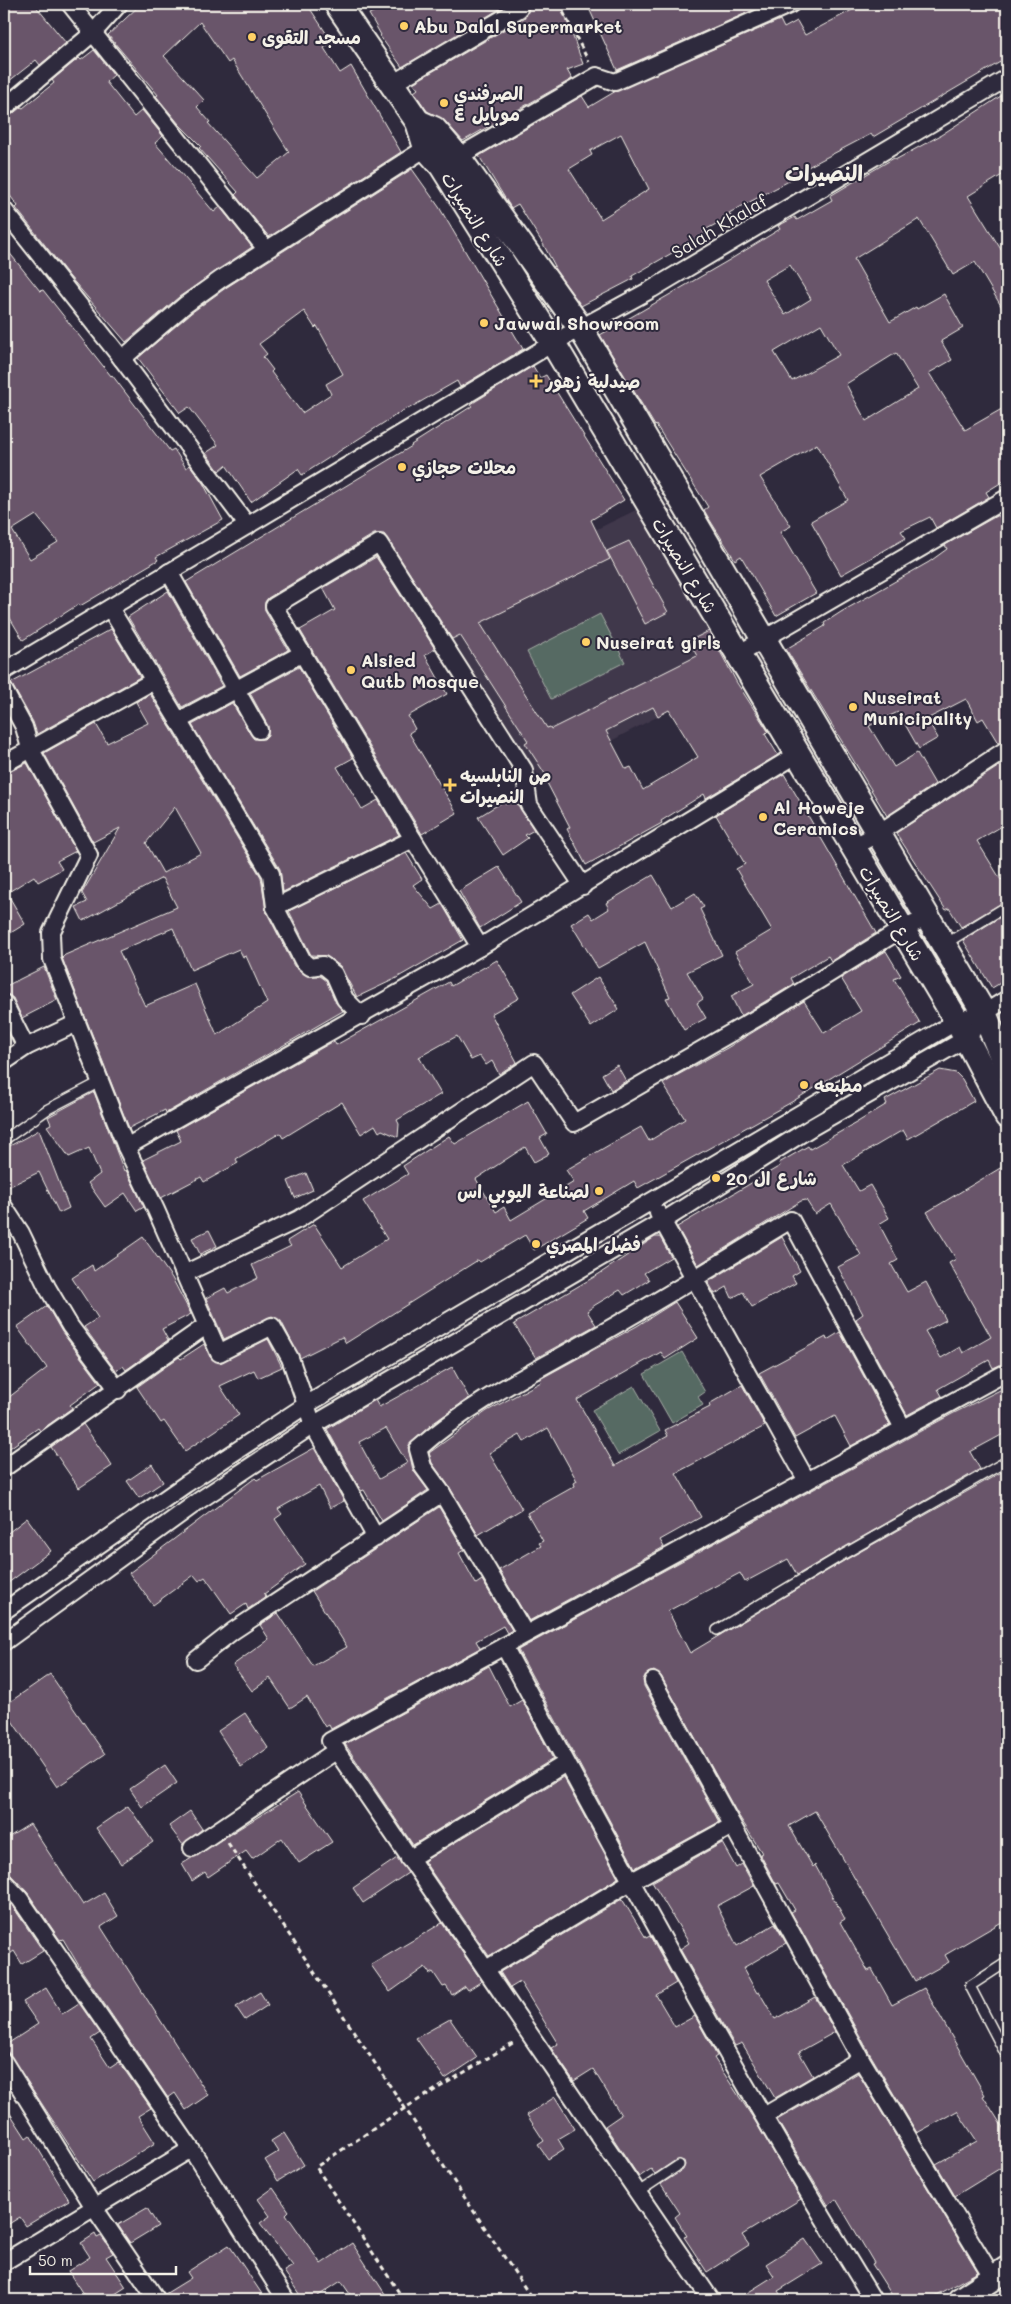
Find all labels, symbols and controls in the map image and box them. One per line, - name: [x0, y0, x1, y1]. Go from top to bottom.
- place label: Abu Dalal Supermarket: [414, 14, 622, 38]
- marker: Abu Dalal Supermarket: [398, 20, 410, 32]
- place label: مسجد التقوى: [262, 25, 361, 49]
- marker: مسجد التقوى: [246, 31, 258, 43]
- place label: الصرفندي موبايل ٤: [454, 81, 523, 126]
- marker: الصرفندي موبايل ٤: [438, 97, 450, 109]
- district label: النصيرات: [785, 158, 863, 187]
- street label: شارع النصيرات: [435, 167, 514, 272]
- street label: Salah Khalaf: [667, 187, 772, 264]
- place label: Jawwal Showroom: [494, 311, 659, 335]
- marker: Jawwal Showroom: [478, 317, 490, 329]
- place label: صيدلية زهور: [545, 369, 640, 393]
- marker: صيدلية زهور: [530, 375, 542, 387]
- place label: محلات حجازي: [412, 455, 516, 482]
- marker: محلات حجازي: [396, 461, 408, 473]
- street label: شارع النصيرات: [646, 513, 723, 618]
- place label: Nuseirat girls: [596, 630, 721, 654]
- marker: Nuseirat girls: [580, 636, 592, 648]
- place label: Alsied Qutb Mosque: [361, 648, 479, 693]
- marker: Alsied Qutb Mosque: [345, 664, 357, 676]
- place label: Nuseirat Municipality: [863, 685, 972, 730]
- marker: Nuseirat Municipality: [847, 701, 859, 713]
- place label: ص النابلسيه النصيرات: [460, 763, 551, 808]
- marker: ص النابلسيه النصيرات: [444, 779, 456, 791]
- place label: Al Howeje Ceramics: [773, 795, 865, 840]
- marker: Al Howeje Ceramics: [757, 811, 769, 823]
- street label: شارع النصيرات: [853, 861, 930, 966]
- place label: مطبعه: [814, 1073, 862, 1097]
- marker: مطبعه: [798, 1079, 810, 1091]
- place label: شارع ال 20: [726, 1166, 817, 1191]
- marker: شارع ال 20: [710, 1172, 722, 1184]
- place label: لصناعة اليوبي اس: [457, 1179, 589, 1208]
- marker: لصناعة اليوبي اس: [593, 1185, 605, 1197]
- place label: فضل المصري: [546, 1232, 641, 1259]
- marker: فضل المصري: [530, 1238, 542, 1250]
- scale bar: [30, 2244, 176, 2276]
- text: 50 m: [38, 2250, 73, 2270]

